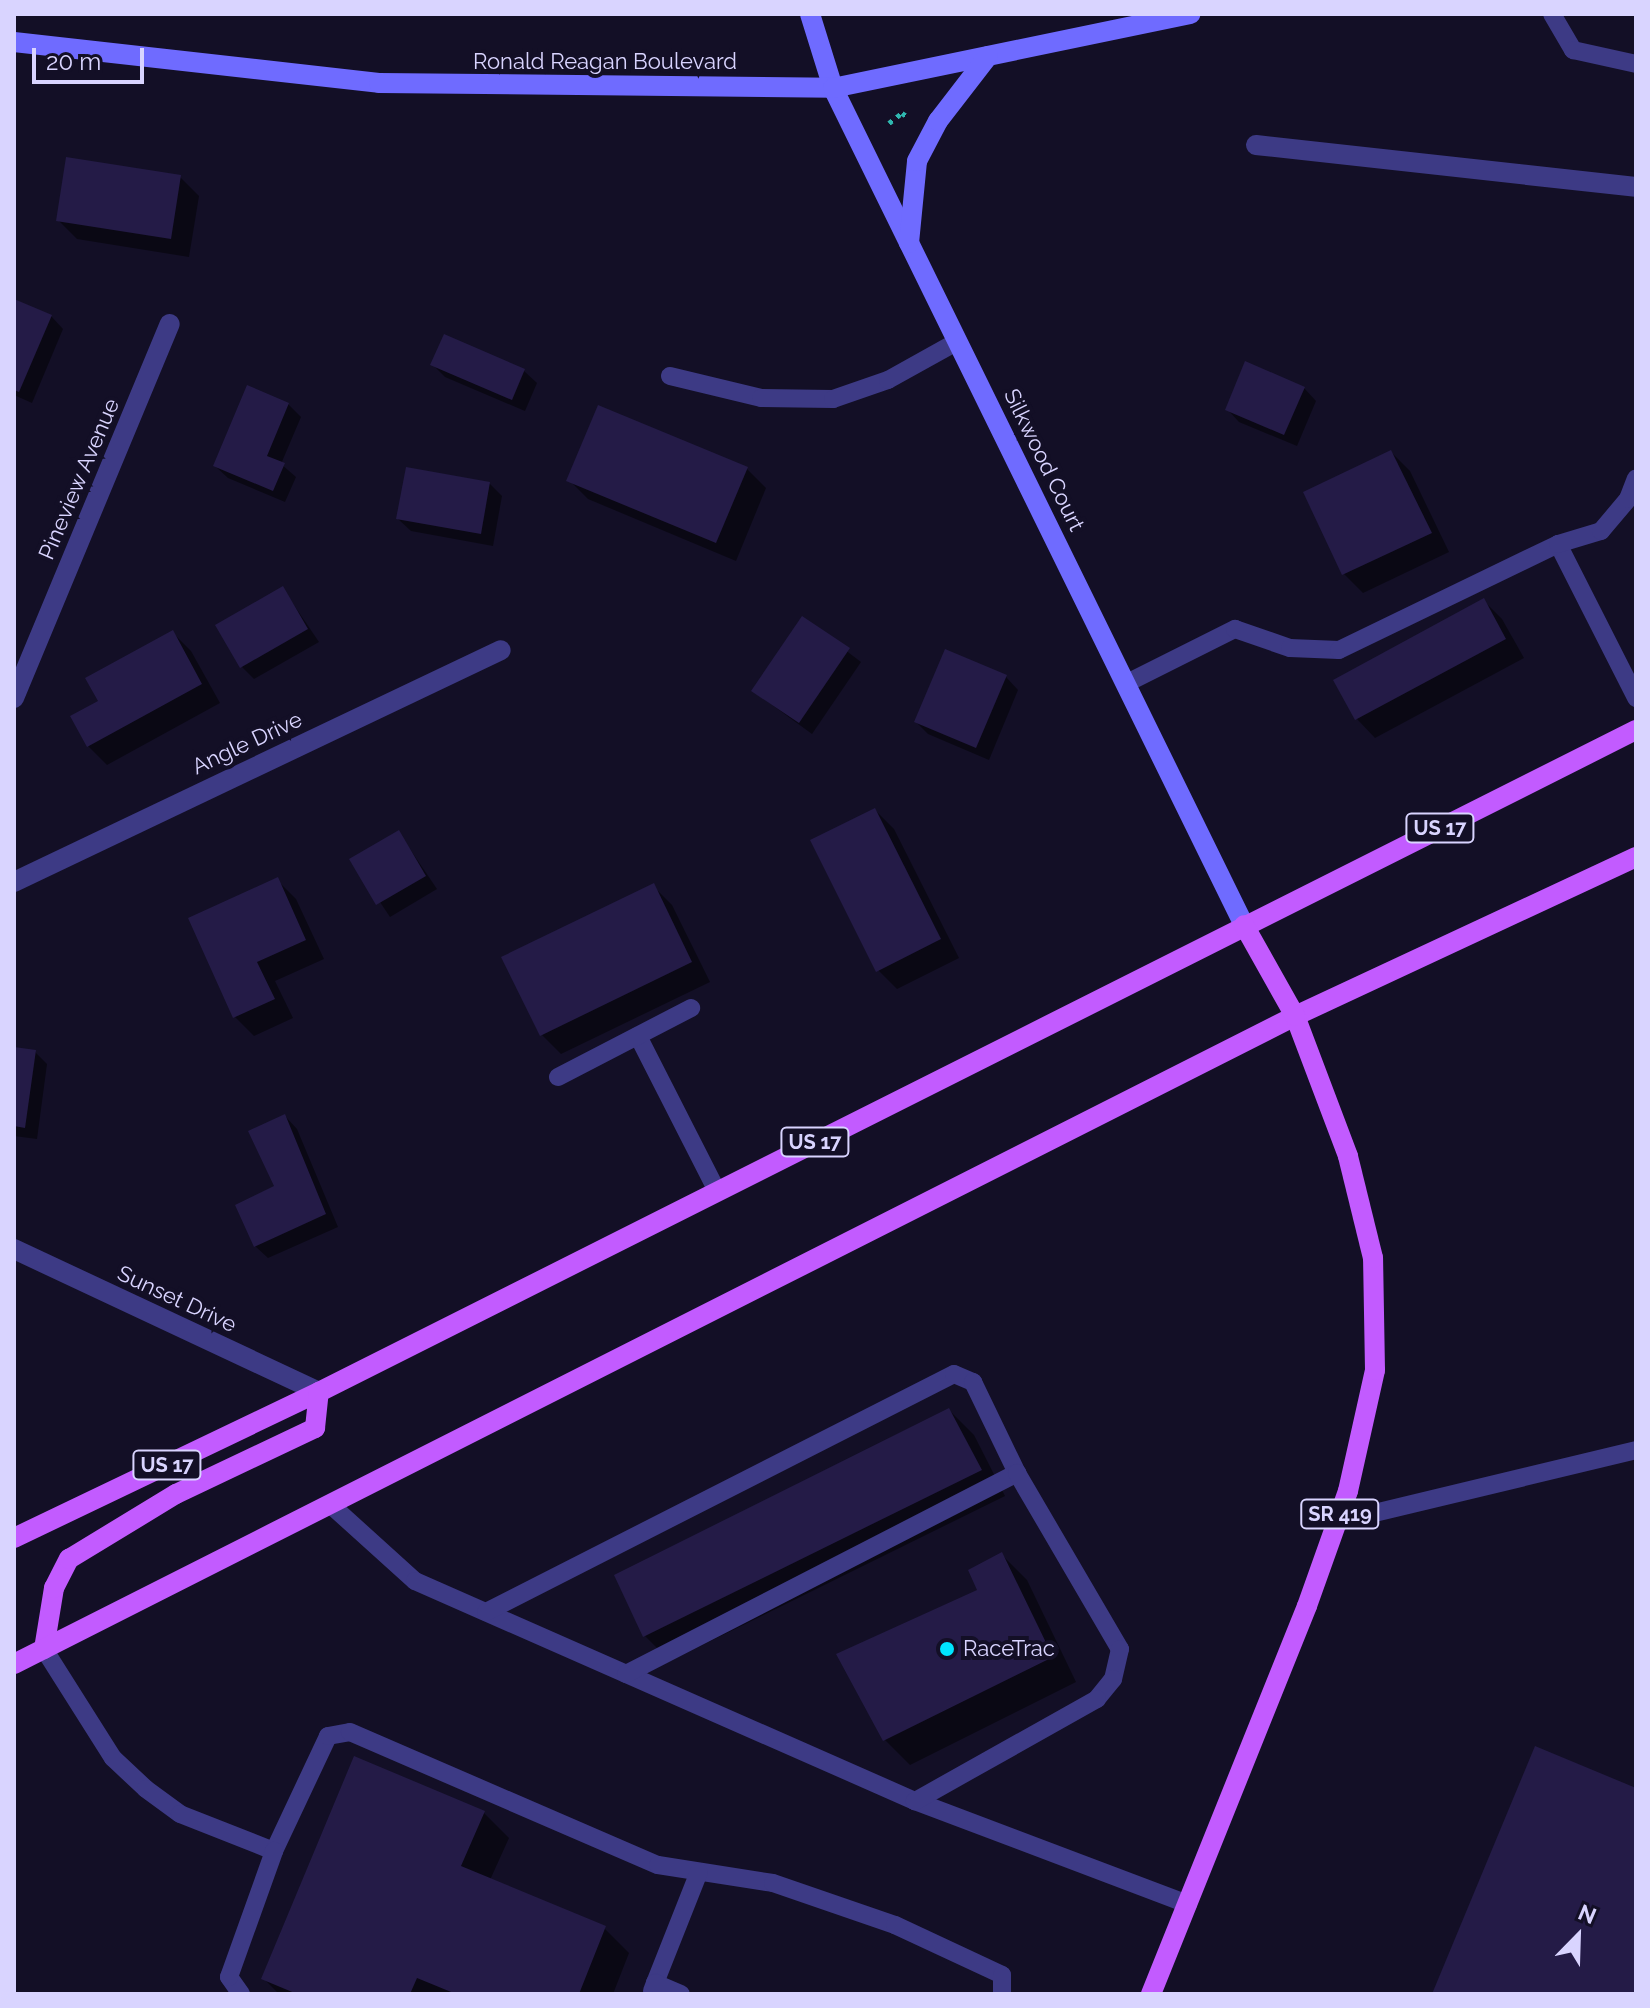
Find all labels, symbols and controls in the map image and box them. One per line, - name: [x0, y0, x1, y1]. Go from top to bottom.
- scale bar: [36, 32, 148, 82]
- text: 20 m: [46, 47, 101, 76]
- street label: Ronald Reagan Boulevard: [473, 49, 737, 75]
- street label: Silkwood Court: [998, 385, 1090, 535]
- street label: Pineview Avenue: [33, 394, 125, 564]
- street label: Angle Drive: [188, 706, 306, 780]
- road number: US 17: [1404, 812, 1476, 844]
- road number: US 17: [779, 1126, 851, 1158]
- street label: Sunset Drive: [113, 1260, 241, 1338]
- road number: US 17: [131, 1449, 203, 1481]
- road number: SR 419: [1300, 1498, 1380, 1530]
- place label: RaceTrac: [963, 1636, 1055, 1662]
- marker: RaceTrac: [938, 1640, 956, 1658]
- north arrow: [1538, 1896, 1618, 1976]
- text: N: [1575, 1899, 1600, 1929]

